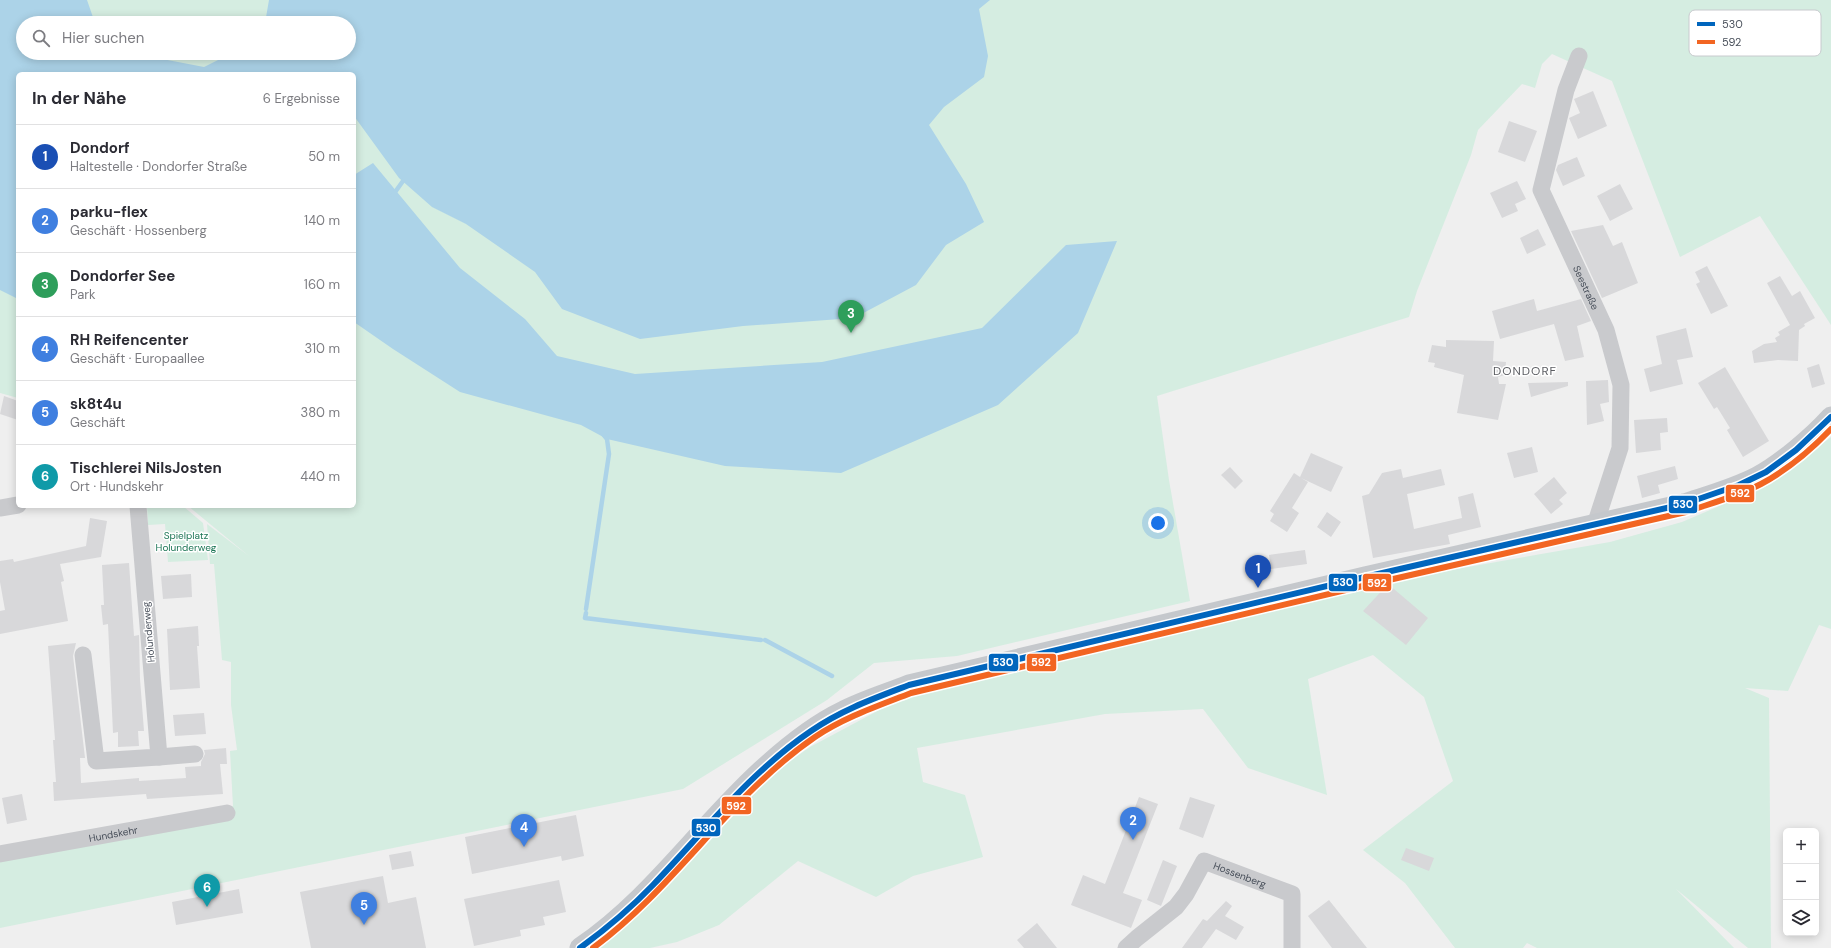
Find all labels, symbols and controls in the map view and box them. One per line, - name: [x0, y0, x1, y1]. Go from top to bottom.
- legend: [1689, 10, 1821, 56]
- search box: [16, 16, 356, 60]
- text: 530: [1722, 17, 1743, 31]
- icon: search: [30, 27, 52, 49]
- text: Hier suchen: [62, 28, 144, 48]
- text: 592: [1722, 35, 1741, 49]
- text: In der Nähe: [32, 87, 127, 109]
- text: 6 Ergebnisse: [263, 90, 340, 107]
- text: Dondorf: [70, 138, 130, 158]
- text: 1: [43, 148, 47, 165]
- text: 50 m: [308, 148, 340, 165]
- text: Haltestelle · Dondorfer Straße: [70, 158, 247, 175]
- text: parku-flex: [70, 202, 148, 222]
- text: 2: [41, 212, 49, 229]
- text: 140 m: [304, 212, 340, 229]
- text: Geschäft · Hossenberg: [70, 222, 207, 239]
- street label: Seestraße: [1570, 264, 1602, 312]
- text: Dondorfer See: [70, 266, 175, 286]
- text: 3: [41, 276, 49, 293]
- text: 160 m: [304, 276, 340, 293]
- text: Park: [70, 286, 96, 303]
- pin: 3: [838, 300, 864, 333]
- text: RH Reifencenter: [70, 330, 188, 350]
- text: 4: [41, 340, 49, 357]
- text: 310 m: [305, 340, 340, 357]
- text: Geschäft · Europaallee: [70, 350, 205, 367]
- district label: DONDORF: [1493, 363, 1557, 379]
- text: sk8t4u: [70, 394, 122, 414]
- text: 5: [41, 404, 49, 421]
- text: 380 m: [300, 404, 340, 421]
- text: Geschäft: [70, 414, 125, 431]
- text: Tischlerei NilsJosten: [70, 458, 222, 478]
- text: 6: [41, 468, 49, 485]
- text: 440 m: [300, 468, 340, 485]
- text: Ort · Hundskehr: [70, 478, 164, 495]
- line badge: 592: [1725, 484, 1755, 503]
- text: 592: [1730, 486, 1750, 500]
- line badge: 530: [1668, 495, 1698, 514]
- text: 530: [1672, 497, 1694, 511]
- your location: [1148, 513, 1168, 533]
- park label: Spielplatz Holunderweg: [156, 529, 217, 554]
- pin: 1: [1245, 555, 1271, 588]
- line badge: 530: [1328, 573, 1358, 592]
- line badge: 592: [1362, 573, 1392, 592]
- text: 530: [1332, 575, 1354, 589]
- text: 592: [1367, 576, 1387, 590]
- street label: Holunderweg: [139, 601, 158, 663]
- line badge: 530: [988, 653, 1019, 672]
- line badge: 592: [1026, 653, 1057, 672]
- text: 530: [992, 655, 1014, 669]
- text: 592: [1031, 655, 1051, 669]
- line badge: 592: [721, 796, 752, 815]
- text: 592: [726, 799, 746, 813]
- pin: 2: [1120, 807, 1146, 840]
- pin: 4: [511, 814, 537, 847]
- line badge: 530: [691, 818, 721, 837]
- text: 530: [695, 821, 717, 835]
- street label: Hundskehr: [88, 823, 139, 845]
- map controls: [1783, 828, 1819, 936]
- button: +: [1783, 828, 1819, 864]
- street label: Hossenberg: [1211, 859, 1268, 891]
- button: −: [1783, 864, 1819, 900]
- pin: 6: [194, 874, 220, 907]
- pin: 5: [351, 892, 377, 925]
- button: layers: [1783, 900, 1819, 936]

